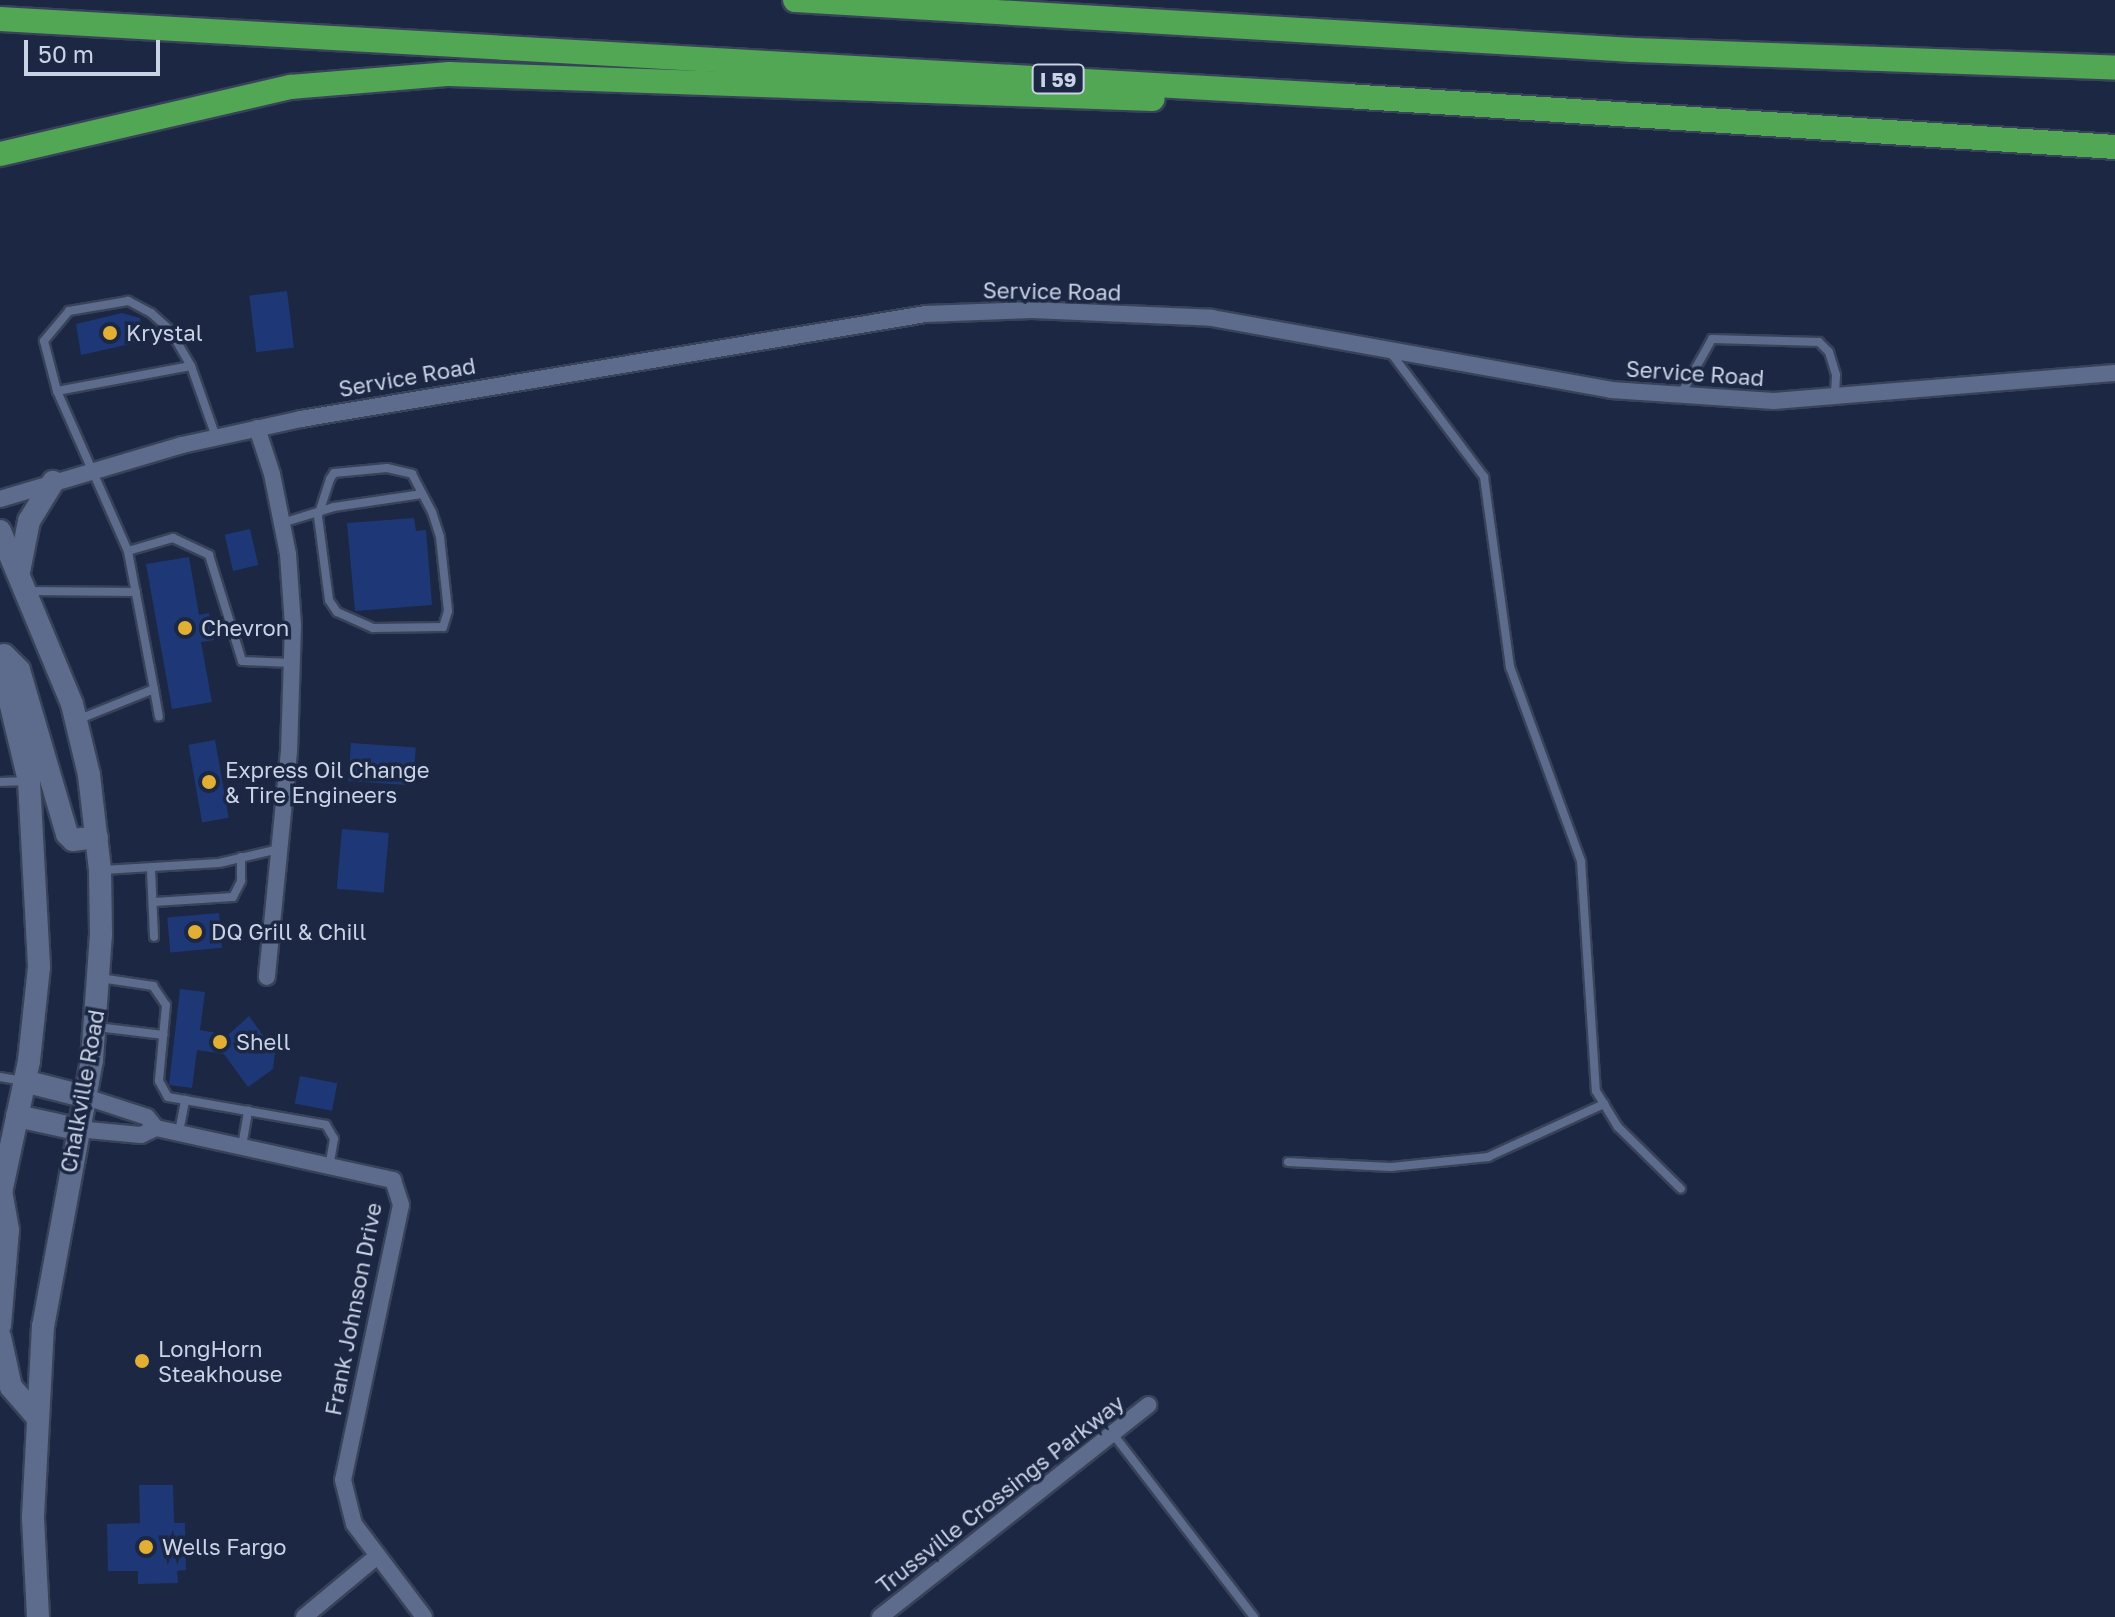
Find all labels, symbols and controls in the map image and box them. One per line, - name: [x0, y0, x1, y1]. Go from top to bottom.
- scale bar: [28, 24, 164, 74]
- text: 50 m: [38, 39, 94, 68]
- road number: I 59: [1030, 63, 1086, 95]
- street label: Service Road: [983, 277, 1121, 305]
- place label: Krystal: [126, 320, 203, 346]
- marker: Krystal: [101, 324, 119, 342]
- street label: Service Road: [337, 352, 477, 402]
- street label: Service Road: [1625, 355, 1765, 391]
- place label: Chevron: [201, 615, 289, 641]
- marker: Chevron: [176, 619, 194, 637]
- place label: Express Oil Change & Tire Engineers: [225, 756, 429, 808]
- marker: Express Oil Change & Tire Engineers: [200, 773, 218, 791]
- place label: DQ Grill & Chill: [211, 919, 366, 945]
- marker: DQ Grill & Chill: [186, 923, 204, 941]
- street label: Chalkville Road: [55, 1008, 109, 1174]
- place label: Shell: [236, 1029, 290, 1055]
- marker: Shell: [211, 1033, 229, 1051]
- street label: Frank Johnson Drive: [319, 1200, 387, 1418]
- place label: LongHorn Steakhouse: [158, 1335, 283, 1386]
- marker: LongHorn Steakhouse: [133, 1352, 151, 1370]
- street label: Trussville Crossings Parkway: [871, 1389, 1129, 1599]
- place label: Wells Fargo: [162, 1534, 286, 1560]
- marker: Wells Fargo: [137, 1538, 155, 1556]

